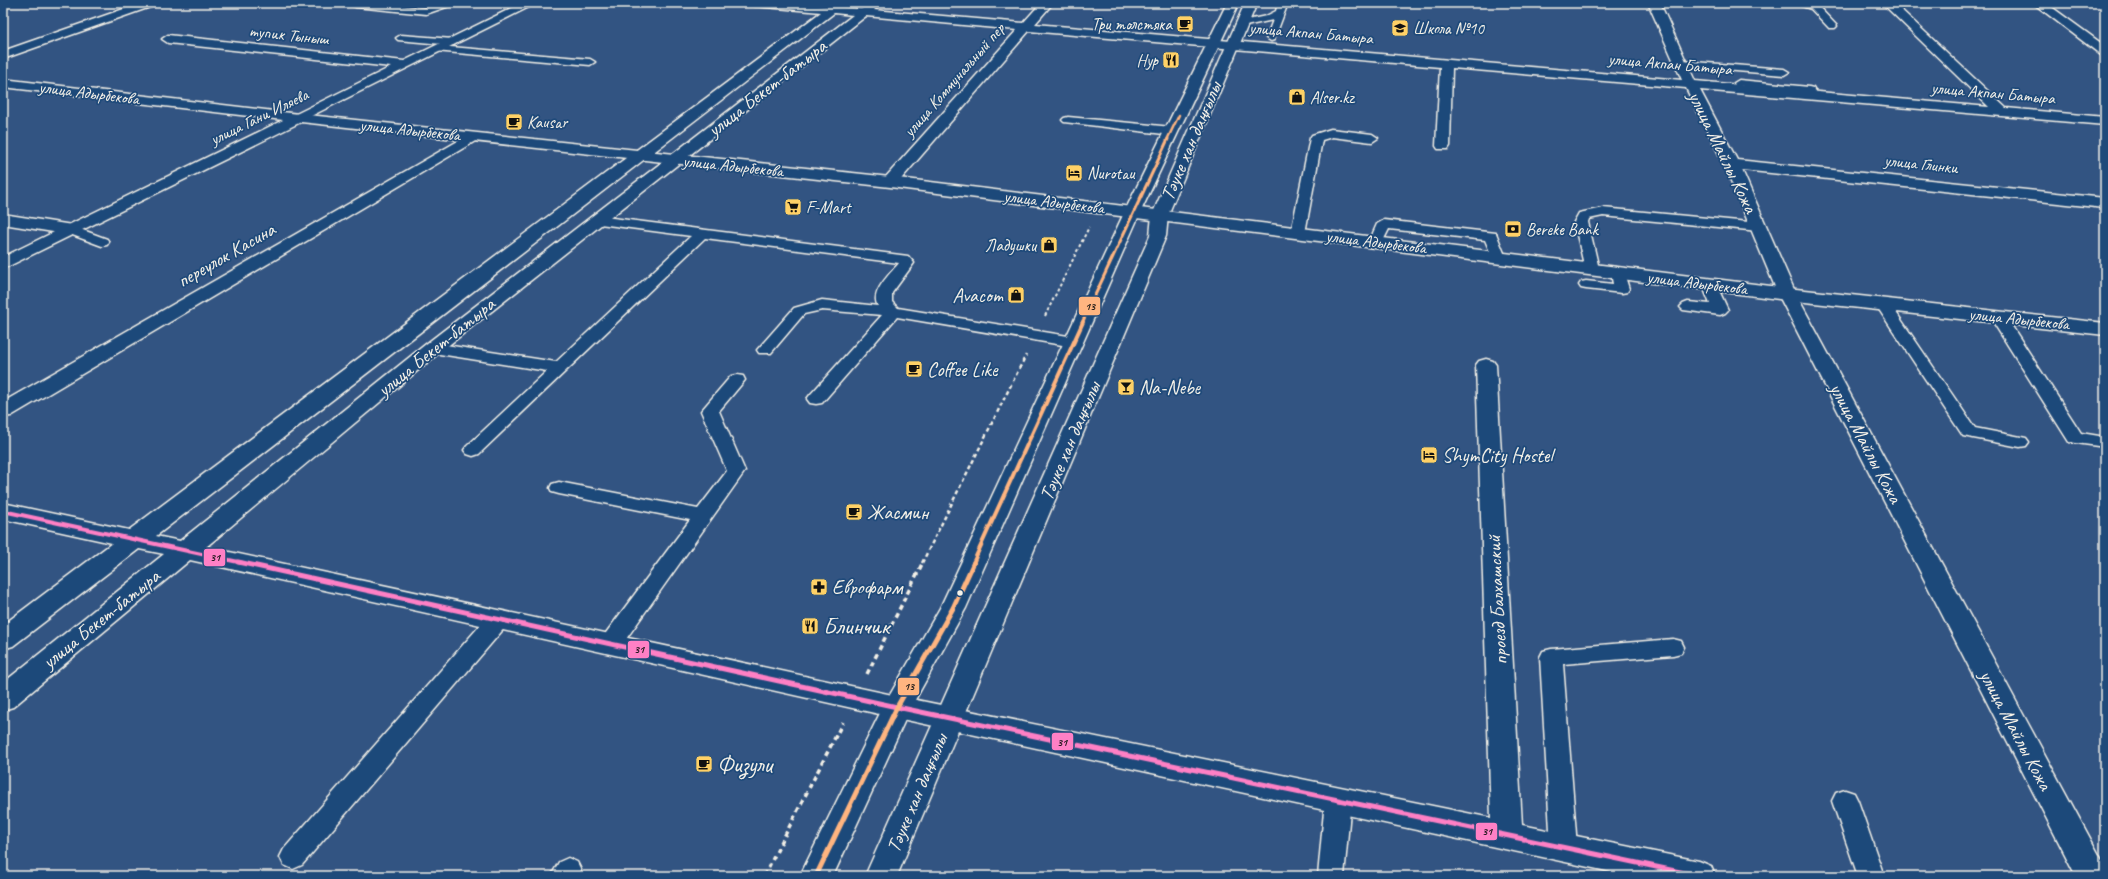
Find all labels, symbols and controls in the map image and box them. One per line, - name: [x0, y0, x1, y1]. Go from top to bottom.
- place label: Три толстяка: [1091, 14, 1174, 35]
- cafe icon: Три толстяка: [1175, 14, 1195, 34]
- street label: улица Коммунальный пер: [898, 17, 1010, 142]
- street label: улица Акпан Батыра: [1247, 17, 1375, 49]
- school or university icon: Школа №10: [1390, 18, 1410, 38]
- place label: Школа №10: [1413, 18, 1485, 39]
- street label: тупик Тыныш: [248, 20, 331, 50]
- street label: улица Бекет-батыра: [702, 33, 833, 143]
- street label: улица Акпан Батыра: [1606, 48, 1734, 80]
- place label: Нур: [1137, 50, 1160, 71]
- restaurant icon: Нур: [1161, 50, 1181, 70]
- street label: улица Адырбекова: [37, 76, 142, 110]
- street label: Тәуке хан даңғылы: [1155, 77, 1228, 204]
- street label: улица Акпан Батыра: [1929, 77, 2057, 109]
- street label: улица Гани Иляева: [206, 84, 313, 150]
- street label: улица Майлы Кожа: [1682, 86, 1764, 219]
- shop icon: Alser.kz: [1287, 87, 1307, 107]
- place label: Alser.kz: [1310, 87, 1355, 108]
- cafe icon: Kausar: [504, 112, 524, 132]
- place label: Kausar: [527, 112, 569, 133]
- street label: улица Адырбекова: [358, 114, 463, 146]
- street label: улица Адырбекова: [681, 150, 786, 182]
- street label: улица Глинки: [1882, 150, 1960, 178]
- hotel icon: Nurotau: [1064, 163, 1084, 183]
- place label: Nurotau: [1087, 163, 1136, 184]
- street label: улица Адырбекова: [1002, 185, 1107, 219]
- supermarket icon: F-Mart: [783, 197, 803, 217]
- place label: F-Mart: [806, 197, 853, 218]
- street label: переулок Касина: [172, 216, 281, 293]
- bank icon: Bereke Bank: [1503, 219, 1523, 239]
- place label: Bereke Bank: [1526, 219, 1600, 240]
- street label: улица Адырбекова: [1324, 225, 1429, 259]
- place label: Ладушки: [985, 235, 1038, 256]
- shop icon: Ладушки: [1039, 235, 1059, 255]
- street label: улица Адырбекова: [1645, 266, 1750, 300]
- place label: Avacom: [953, 283, 1004, 308]
- shop icon: Avacom: [1006, 285, 1026, 305]
- street label: улица Бекет-батыра: [371, 291, 501, 403]
- line badge: 13: [1078, 296, 1101, 316]
- text: 13: [1085, 299, 1096, 313]
- street label: улица Адырбекова: [1967, 303, 2072, 335]
- place label: Coffee Like: [927, 357, 999, 382]
- cafe icon: Coffee Like: [904, 359, 924, 379]
- place label: Na-Nebe: [1139, 375, 1202, 400]
- street label: Тәуке хан даңғылы: [1034, 377, 1107, 504]
- bar icon: Na-Nebe: [1116, 377, 1136, 397]
- street label: улица Майлы Кожа: [1823, 378, 1909, 509]
- place label: ShymCity Hostel: [1442, 443, 1556, 468]
- hotel icon: ShymCity Hostel: [1419, 445, 1439, 465]
- place label: Жасмин: [867, 500, 930, 525]
- cafe icon: Жасмин: [844, 502, 864, 522]
- street label: проезд Балхашский: [1481, 533, 1513, 665]
- line badge: 31: [203, 548, 226, 567]
- text: 31: [210, 550, 221, 564]
- street label: улица Бекет-батыра: [36, 563, 166, 675]
- place label: Еврофарм: [832, 575, 904, 600]
- pharmacy icon: Еврофарм: [809, 577, 829, 597]
- unlabelled marker: [955, 588, 965, 598]
- place label: Блинчик: [823, 611, 892, 641]
- restaurant icon: Блинчик: [800, 616, 820, 636]
- line badge: 31: [627, 640, 650, 659]
- text: 31: [634, 642, 645, 656]
- street label: улица Майлы Кожа: [1973, 665, 2059, 796]
- line badge: 13: [897, 677, 920, 696]
- text: 13: [904, 679, 915, 693]
- street label: Тәуке хан даңғылы: [881, 729, 954, 856]
- line badge: 31: [1051, 732, 1074, 751]
- text: 31: [1057, 735, 1068, 749]
- place label: Физули: [717, 749, 774, 780]
- cafe icon: Физули: [694, 754, 714, 774]
- line badge: 31: [1475, 822, 1498, 841]
- text: 31: [1482, 824, 1493, 838]

